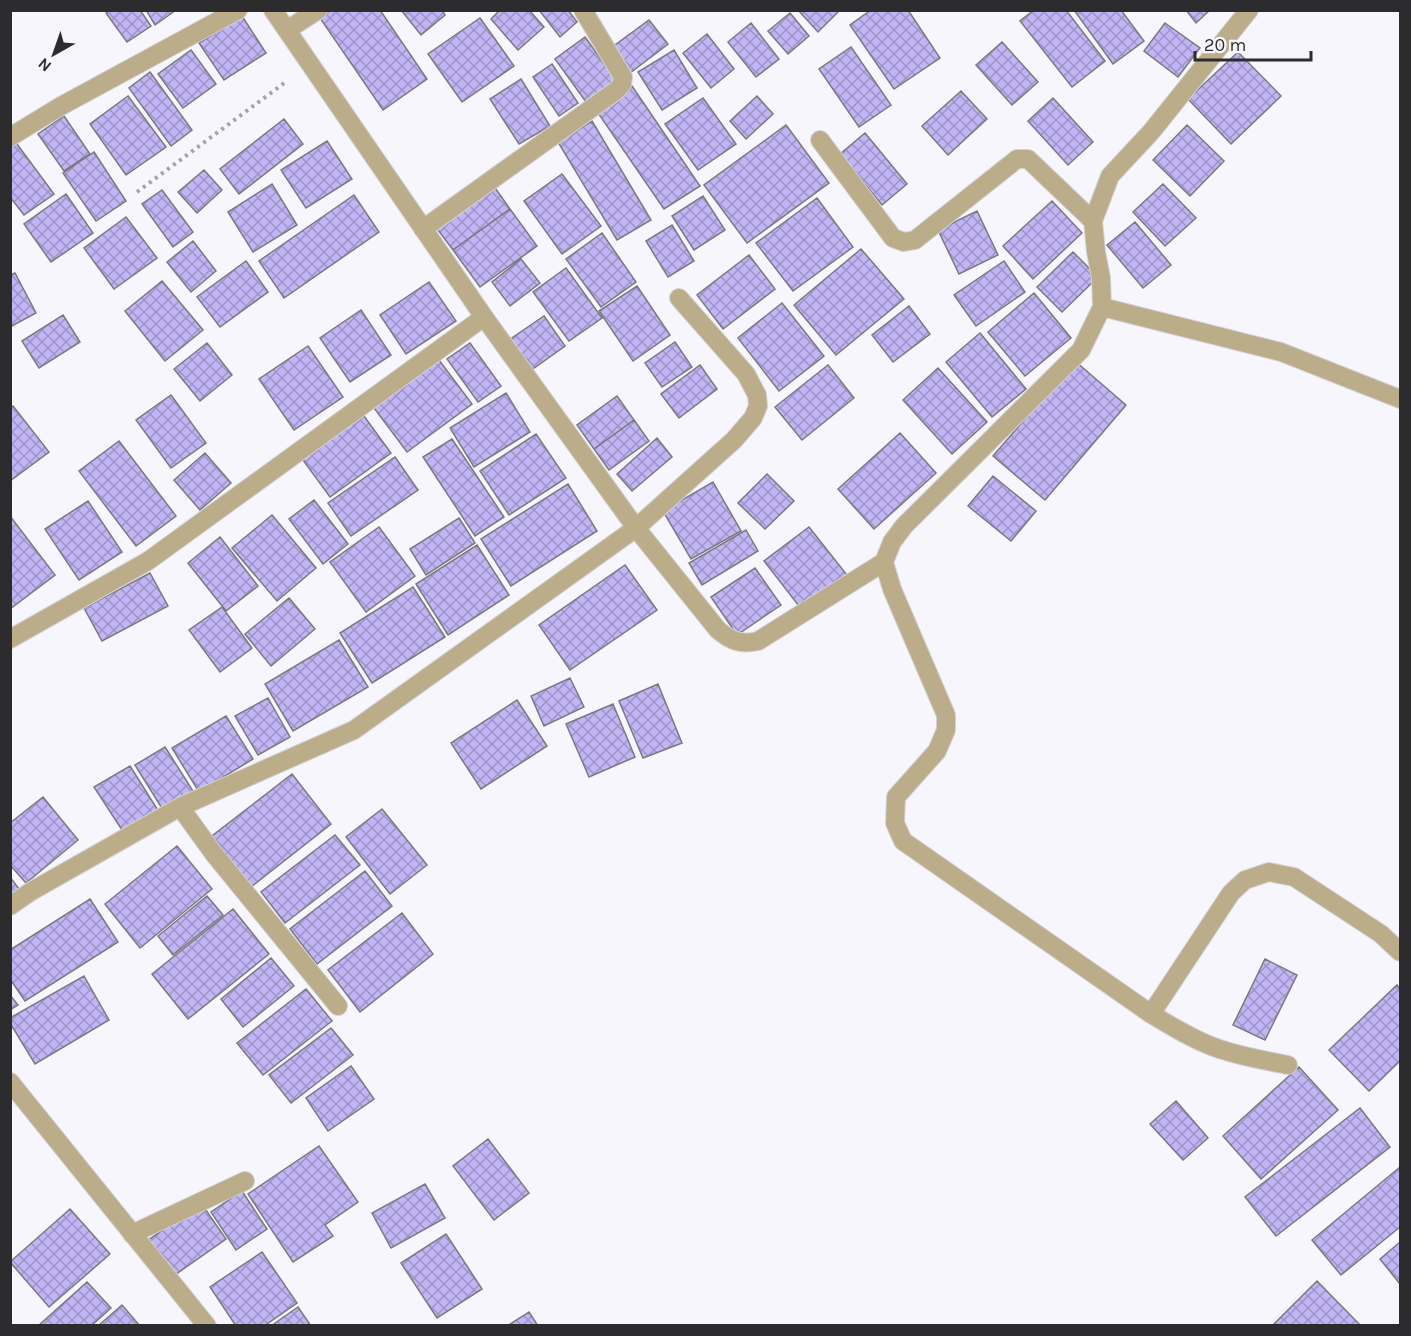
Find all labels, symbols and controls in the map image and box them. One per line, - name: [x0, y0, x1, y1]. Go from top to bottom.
- north arrow: [24, 24, 84, 84]
- scale bar: [1195, 24, 1310, 62]
- text: 20 m: [1204, 34, 1246, 56]
- text: N: [34, 54, 55, 76]

